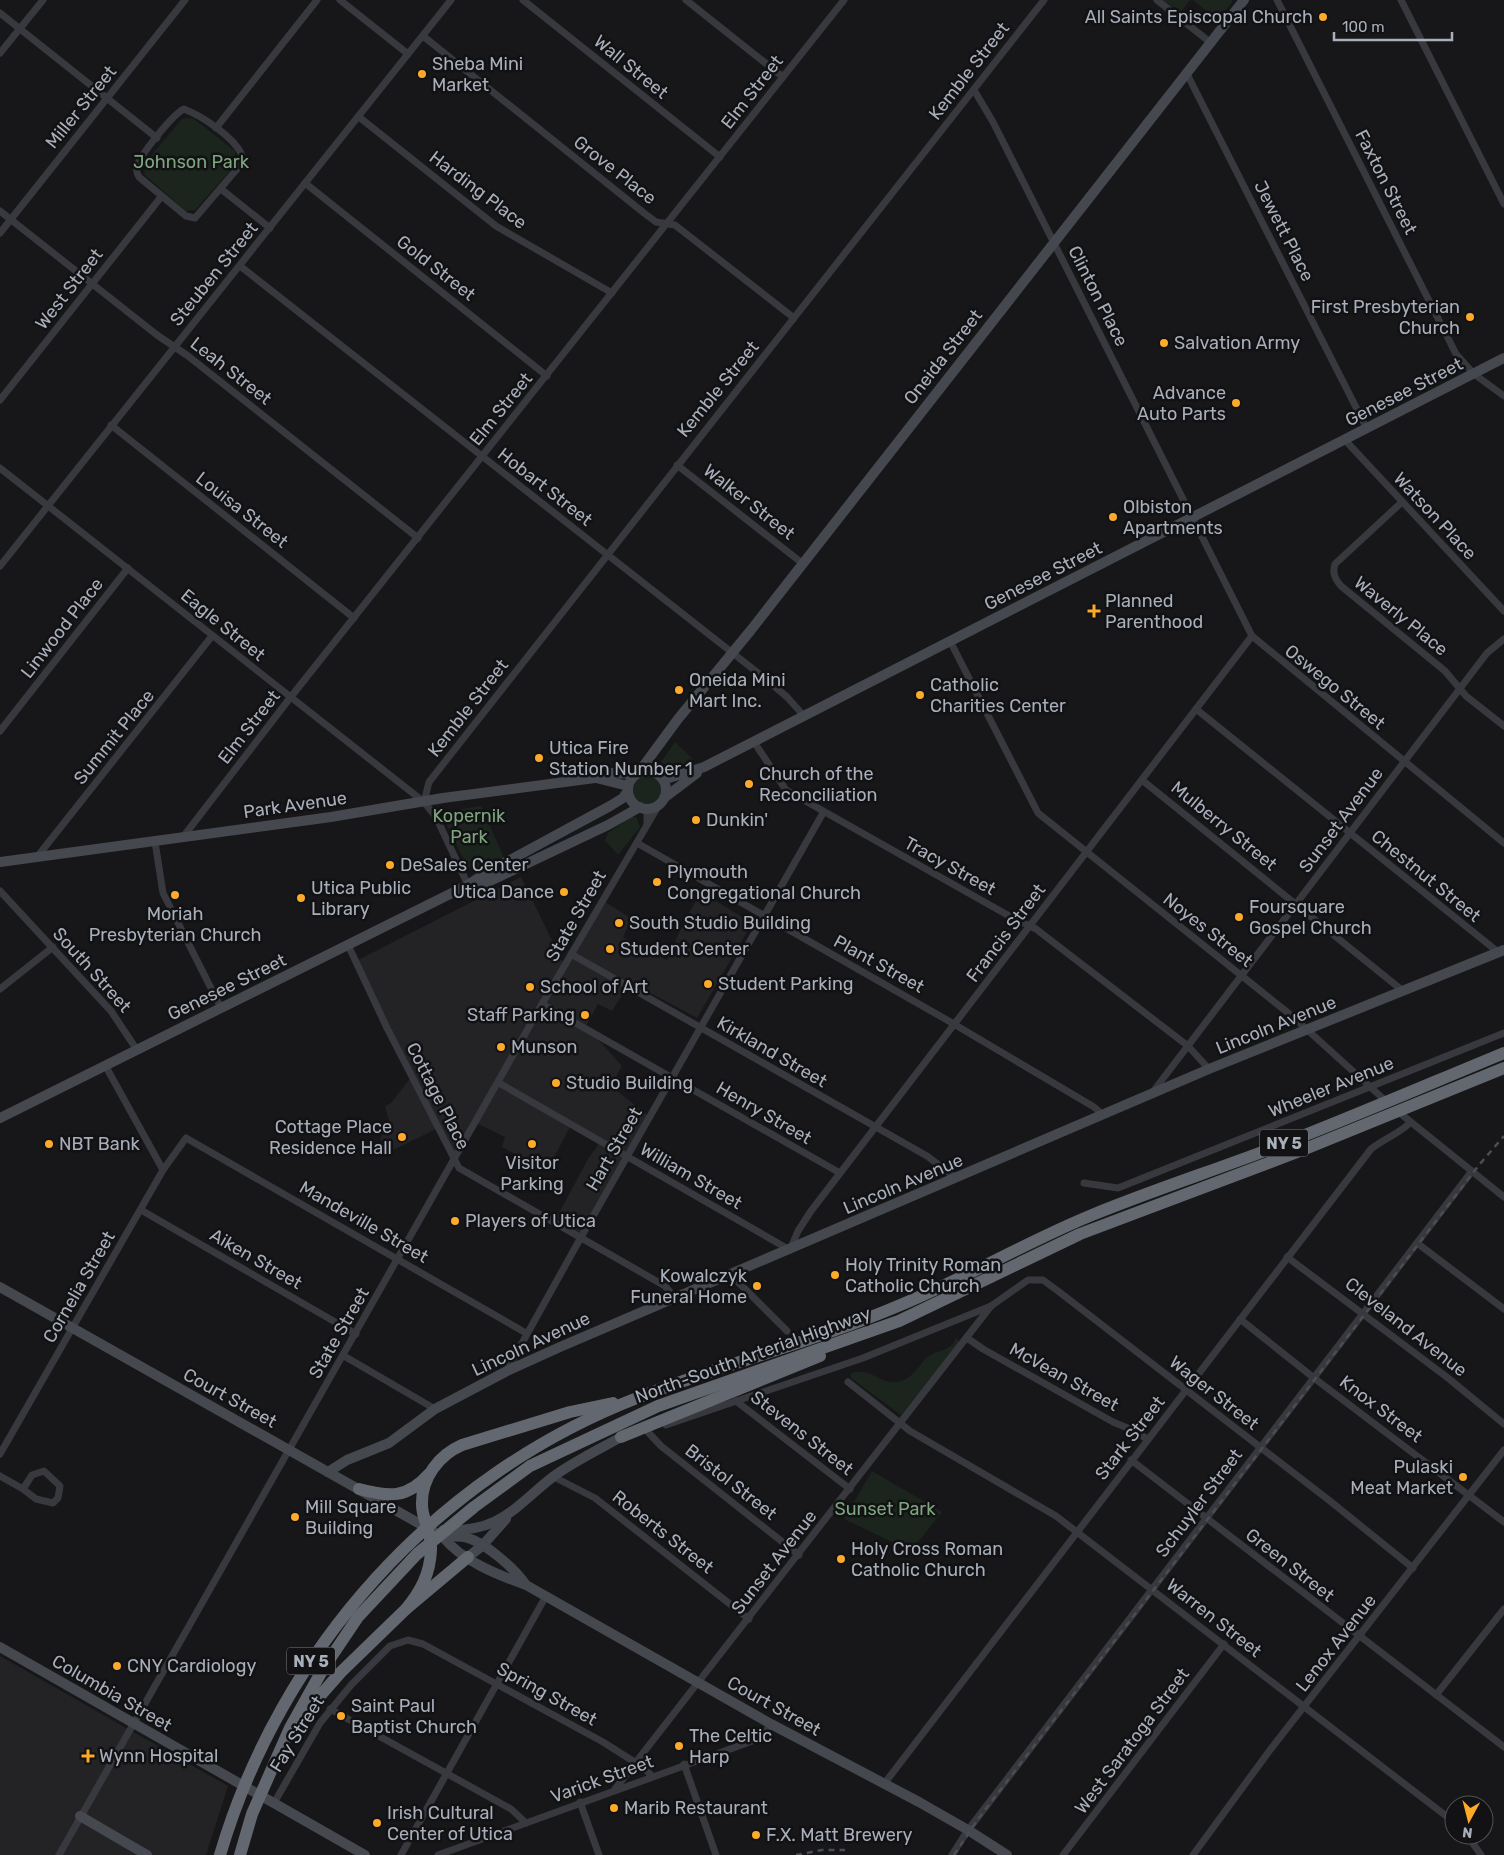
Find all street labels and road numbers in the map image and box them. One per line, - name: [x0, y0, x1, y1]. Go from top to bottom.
- street label: Kemble Street: [924, 18, 1014, 124]
- street label: Wall Street: [589, 30, 673, 104]
- street label: Elm Street: [716, 51, 788, 133]
- street label: Miller Street: [41, 61, 121, 153]
- street label: Faxton Street: [1350, 126, 1422, 238]
- street label: Grove Place: [569, 131, 661, 209]
- street label: Harding Place: [425, 146, 531, 234]
- street label: Jewett Place: [1249, 177, 1319, 285]
- street label: Steuben Street: [165, 218, 263, 330]
- street label: Gold Street: [392, 230, 480, 306]
- street label: Clinton Place: [1063, 242, 1133, 350]
- street label: West Street: [31, 244, 107, 334]
- street label: Oneida Street: [899, 305, 987, 409]
- street label: Leah Street: [186, 332, 276, 410]
- street label: Kemble Street: [672, 336, 764, 442]
- street label: Genesee Street: [1341, 353, 1467, 431]
- street label: Elm Street: [465, 368, 537, 450]
- street label: Hobart Street: [493, 443, 597, 531]
- street label: Walker Street: [699, 459, 799, 545]
- street label: Louisa Street: [191, 467, 293, 553]
- street label: Watson Place: [1389, 468, 1481, 564]
- street label: Genesee Street: [980, 537, 1106, 615]
- street label: Waverly Place: [1350, 571, 1452, 661]
- street label: Linwood Place: [16, 573, 108, 683]
- street label: Eagle Street: [176, 584, 270, 666]
- street label: Oswego Street: [1280, 640, 1390, 734]
- street label: Kemble Street: [423, 655, 513, 761]
- street label: Summit Place: [69, 685, 159, 789]
- street label: Elm Street: [213, 686, 285, 768]
- street label: Sunset Avenue: [1294, 763, 1388, 877]
- street label: Mulberry Street: [1167, 777, 1281, 875]
- street label: Park Avenue: [242, 787, 348, 823]
- street label: Chestnut Street: [1367, 825, 1485, 927]
- street label: Tracy Street: [900, 832, 1000, 900]
- street label: State Street: [541, 866, 611, 966]
- street label: Francis Street: [962, 879, 1050, 987]
- street label: Noyes Street: [1159, 888, 1257, 972]
- street label: South Street: [48, 923, 136, 1017]
- street label: Plant Street: [830, 930, 928, 998]
- street label: Genesee Street: [164, 949, 290, 1025]
- street label: Lincoln Avenue: [1213, 991, 1339, 1059]
- street label: Kirkland Street: [713, 1012, 831, 1092]
- street label: Cottage Place: [402, 1039, 474, 1153]
- street label: Wheeler Avenue: [1265, 1052, 1397, 1122]
- street label: Henry Street: [712, 1077, 816, 1149]
- street label: Hart Street: [581, 1103, 647, 1195]
- road number: NY 5: [1260, 1130, 1308, 1156]
- street label: William Street: [636, 1138, 746, 1214]
- street label: Lincoln Avenue: [840, 1149, 966, 1219]
- street label: Mandeville Street: [296, 1176, 432, 1268]
- street label: Aiken Street: [206, 1224, 306, 1294]
- street label: Cornelia Street: [38, 1227, 120, 1347]
- street label: Cleveland Avenue: [1341, 1273, 1471, 1381]
- street label: State Street: [304, 1283, 374, 1383]
- street label: North-South Arterial Highway: [632, 1302, 874, 1408]
- street label: Lincoln Avenue: [468, 1307, 594, 1381]
- street label: McVean Street: [1005, 1338, 1123, 1416]
- street label: Wager Street: [1165, 1351, 1263, 1435]
- street label: Court Street: [179, 1363, 281, 1433]
- street label: Knox Street: [1335, 1371, 1427, 1447]
- street label: Stevens Street: [746, 1386, 858, 1480]
- street label: Stark Street: [1090, 1392, 1170, 1484]
- street label: Bristol Street: [681, 1439, 781, 1525]
- street label: Schuyler Street: [1151, 1444, 1247, 1562]
- street label: Roberts Street: [608, 1486, 718, 1578]
- street label: Sunset Avenue: [726, 1506, 822, 1618]
- street label: Green Street: [1241, 1524, 1339, 1606]
- street label: Warren Street: [1162, 1574, 1266, 1662]
- street label: Lenox Avenue: [1291, 1590, 1381, 1696]
- road number: NY 5: [287, 1648, 335, 1674]
- street label: Columbia Street: [48, 1650, 176, 1736]
- street label: Spring Street: [493, 1657, 601, 1731]
- street label: West Saratoga Street: [1070, 1664, 1194, 1818]
- street label: Court Street: [723, 1671, 825, 1741]
- street label: Fay Street: [265, 1692, 329, 1776]
- street label: Varick Street: [548, 1750, 656, 1808]

